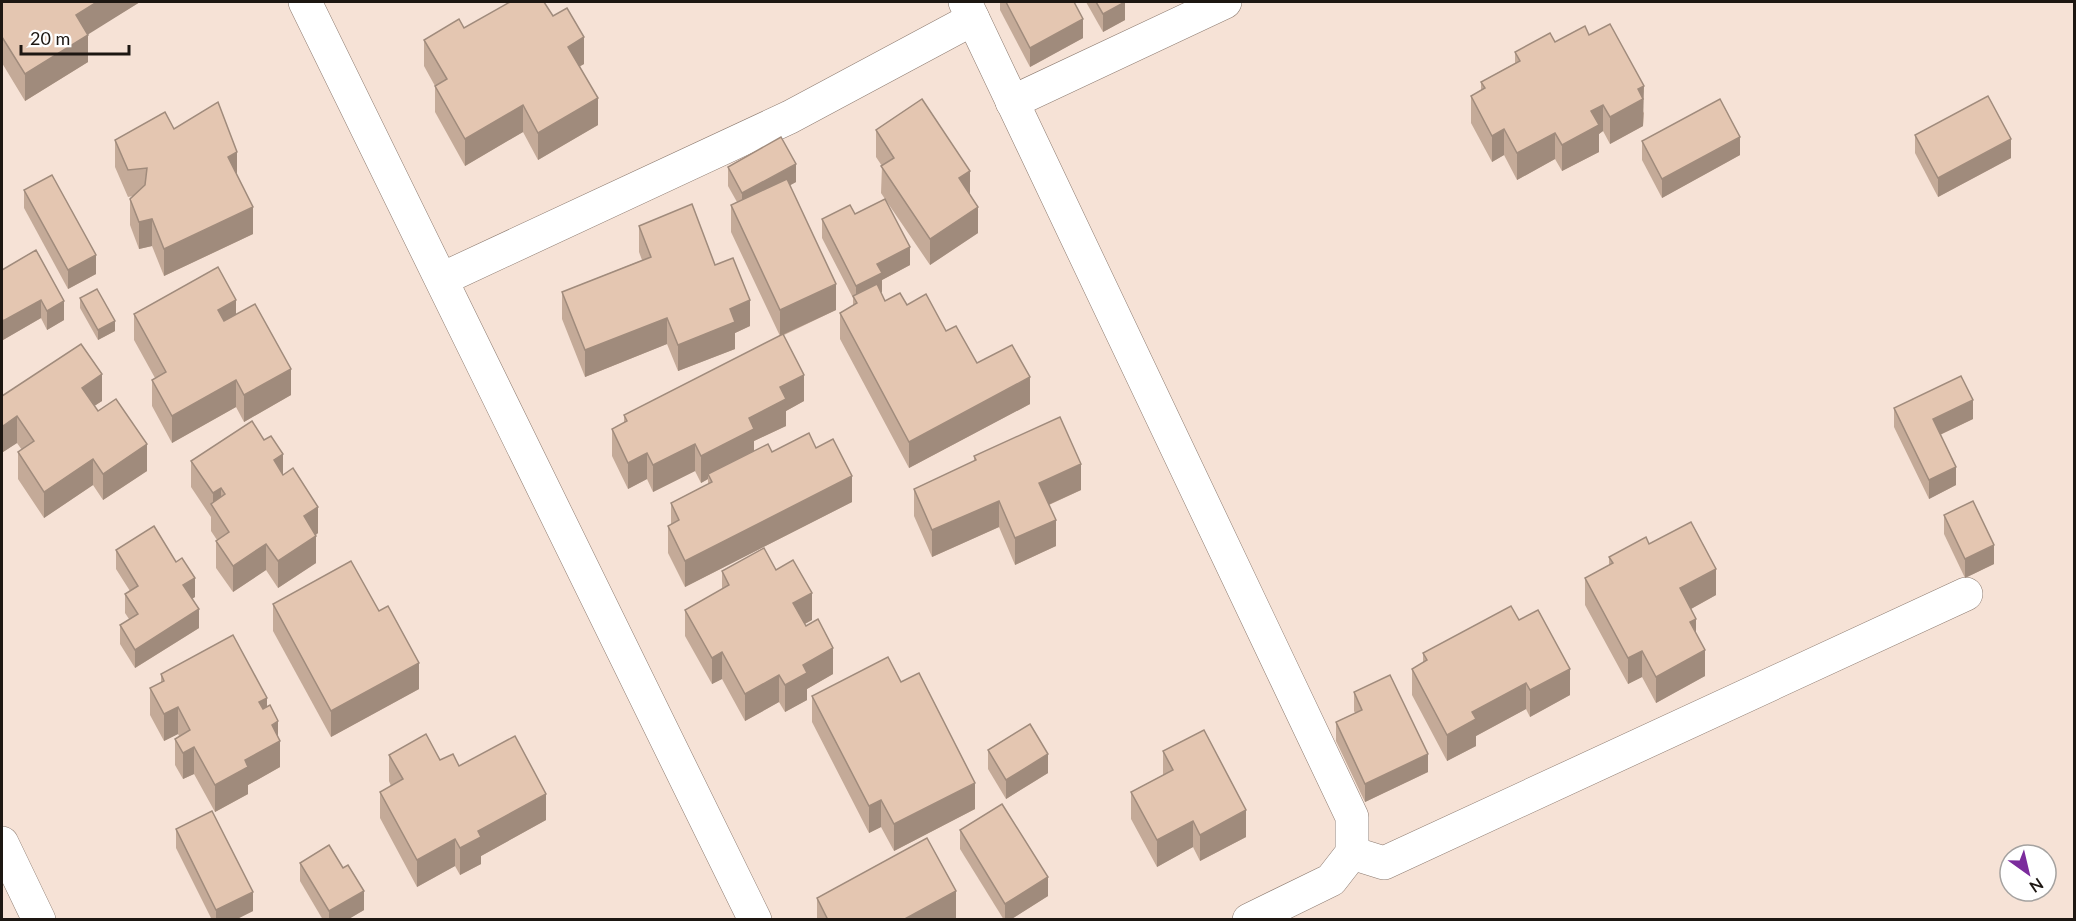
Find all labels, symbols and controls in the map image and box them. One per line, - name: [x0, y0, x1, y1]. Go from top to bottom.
- scale bar: [21, 18, 129, 56]
- text: 20 m: [30, 27, 70, 49]
- north arrow: [1998, 843, 2058, 903]
- text: N: [2026, 875, 2047, 897]

